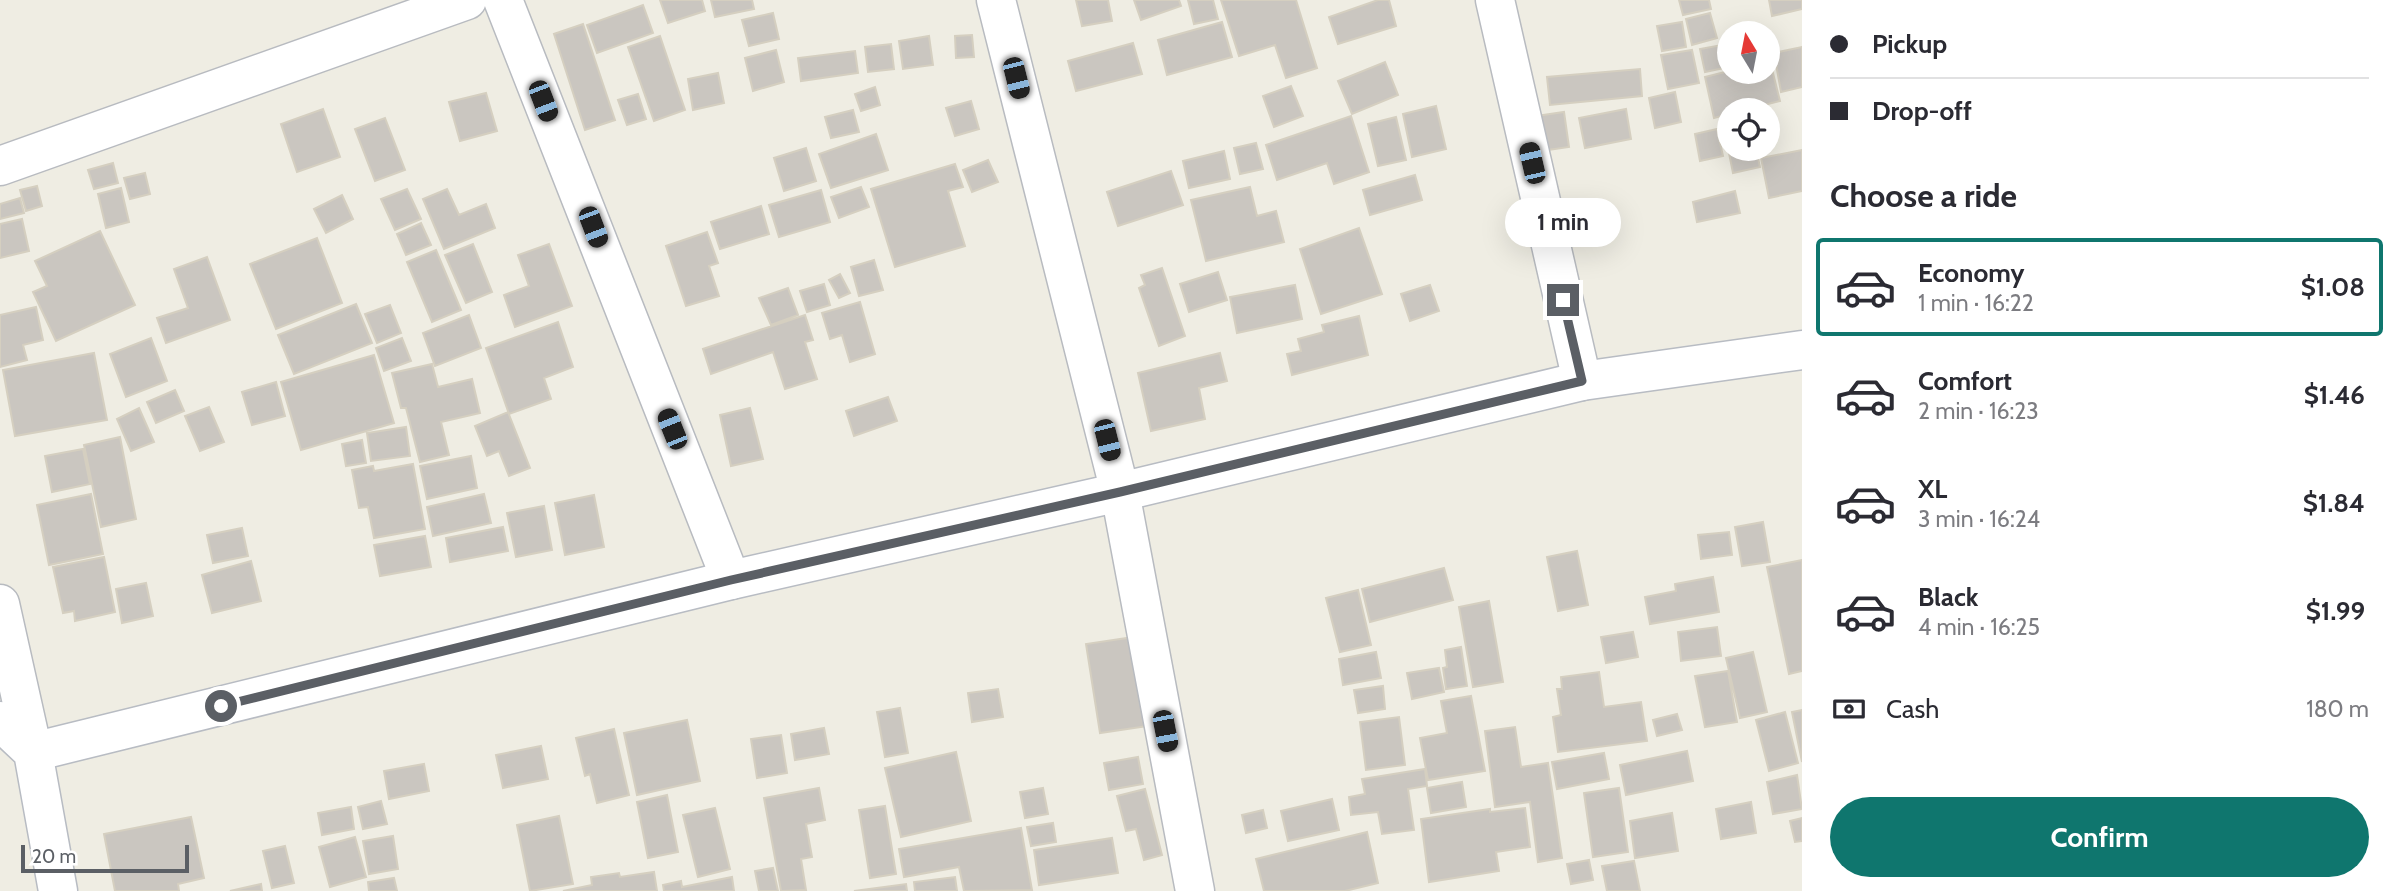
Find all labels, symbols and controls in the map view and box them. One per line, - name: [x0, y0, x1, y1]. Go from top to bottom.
- north arrow: [1717, 21, 1780, 84]
- map controls: [1717, 21, 1780, 161]
- text: Pickup: [1872, 28, 1947, 60]
- car: [1001, 55, 1032, 101]
- car: [526, 78, 561, 124]
- text: Drop-off: [1872, 95, 1972, 127]
- button: locate: [1717, 98, 1780, 161]
- car: [1518, 140, 1547, 186]
- text: Choose a ride: [1830, 176, 2017, 215]
- callout: 1 min: [1505, 198, 1621, 247]
- car: [576, 204, 611, 250]
- text: 1 min: [1537, 208, 1589, 236]
- icon: car: [1834, 256, 1897, 319]
- text: Economy: [1918, 257, 2024, 289]
- text: $1.08: [2301, 271, 2365, 303]
- route end: [1547, 284, 1579, 316]
- text: 1 min · 16:22: [1918, 289, 2034, 317]
- icon: car: [1834, 364, 1897, 427]
- text: Comfort: [1918, 365, 2012, 397]
- text: $1.46: [2304, 379, 2365, 411]
- text: 2 min · 16:23: [1918, 397, 2039, 425]
- car: [655, 406, 690, 452]
- car: [1092, 417, 1123, 463]
- icon: car: [1834, 472, 1897, 535]
- text: XL: [1918, 473, 1947, 505]
- text: $1.84: [2303, 487, 2365, 519]
- text: 3 min · 16:24: [1918, 505, 2040, 533]
- icon: car: [1834, 580, 1897, 643]
- text: Black: [1918, 581, 1978, 613]
- text: $1.99: [2306, 595, 2365, 627]
- text: 4 min · 16:25: [1918, 613, 2040, 641]
- route start: [205, 690, 237, 722]
- icon: cash: [1830, 690, 1868, 728]
- text: Cash: [1886, 693, 1939, 725]
- text: 180 m: [2306, 695, 2369, 723]
- car: [1151, 708, 1180, 754]
- button: Confirm: [1830, 797, 2369, 877]
- scale bar: [21, 842, 189, 874]
- text: 20 m: [32, 845, 76, 868]

